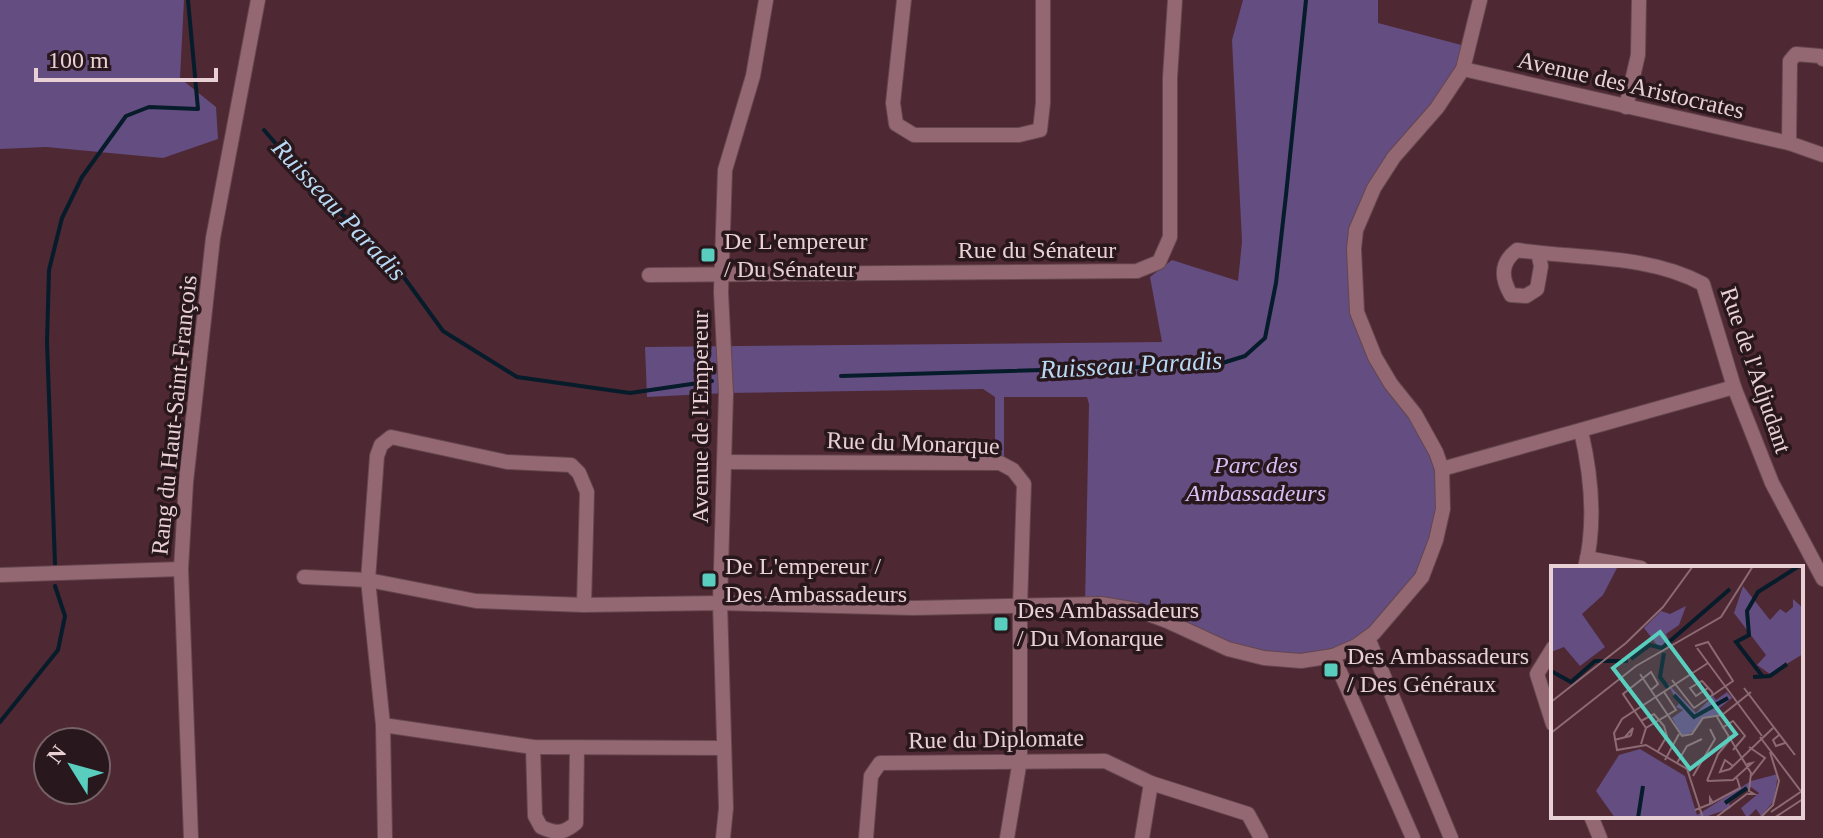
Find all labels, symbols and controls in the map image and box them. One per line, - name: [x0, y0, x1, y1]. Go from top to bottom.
- scale bar: [36, 32, 216, 82]
- street label: Avenue des Aristocrates: [1515, 46, 1747, 124]
- text: 100 m: [48, 47, 109, 73]
- water label: Ruisseau Paradis: [265, 133, 412, 287]
- place label: De L'empereur / Du Sénateur: [724, 228, 868, 282]
- street label: Rue du Sénateur: [958, 237, 1116, 263]
- marker: De L'empereur / Du Sénateur: [699, 246, 717, 264]
- street label: Rang du Haut-Saint-François: [146, 274, 202, 556]
- street label: Rue de l'Adjudant: [1715, 284, 1797, 457]
- street label: Avenue de l'Empereur: [687, 310, 713, 524]
- water label: Ruisseau Paradis: [1038, 346, 1223, 384]
- street label: Rue du Monarque: [826, 427, 1000, 459]
- park label: Parc des Ambassadeurs: [1184, 452, 1326, 506]
- place label: De L'empereur / Des Ambassadeurs: [725, 553, 907, 607]
- inset map: [1551, 566, 1803, 818]
- marker: De L'empereur / Des Ambassadeurs: [700, 571, 718, 589]
- place label: Des Ambassadeurs / Du Monarque: [1017, 597, 1199, 651]
- marker: Des Ambassadeurs / Du Monarque: [992, 615, 1010, 633]
- place label: Des Ambassadeurs / Des Généraux: [1347, 643, 1529, 697]
- marker: Des Ambassadeurs / Des Généraux: [1322, 661, 1340, 679]
- street label: Rue du Diplomate: [908, 724, 1084, 754]
- north arrow: [32, 726, 112, 806]
- text: N: [42, 740, 71, 768]

